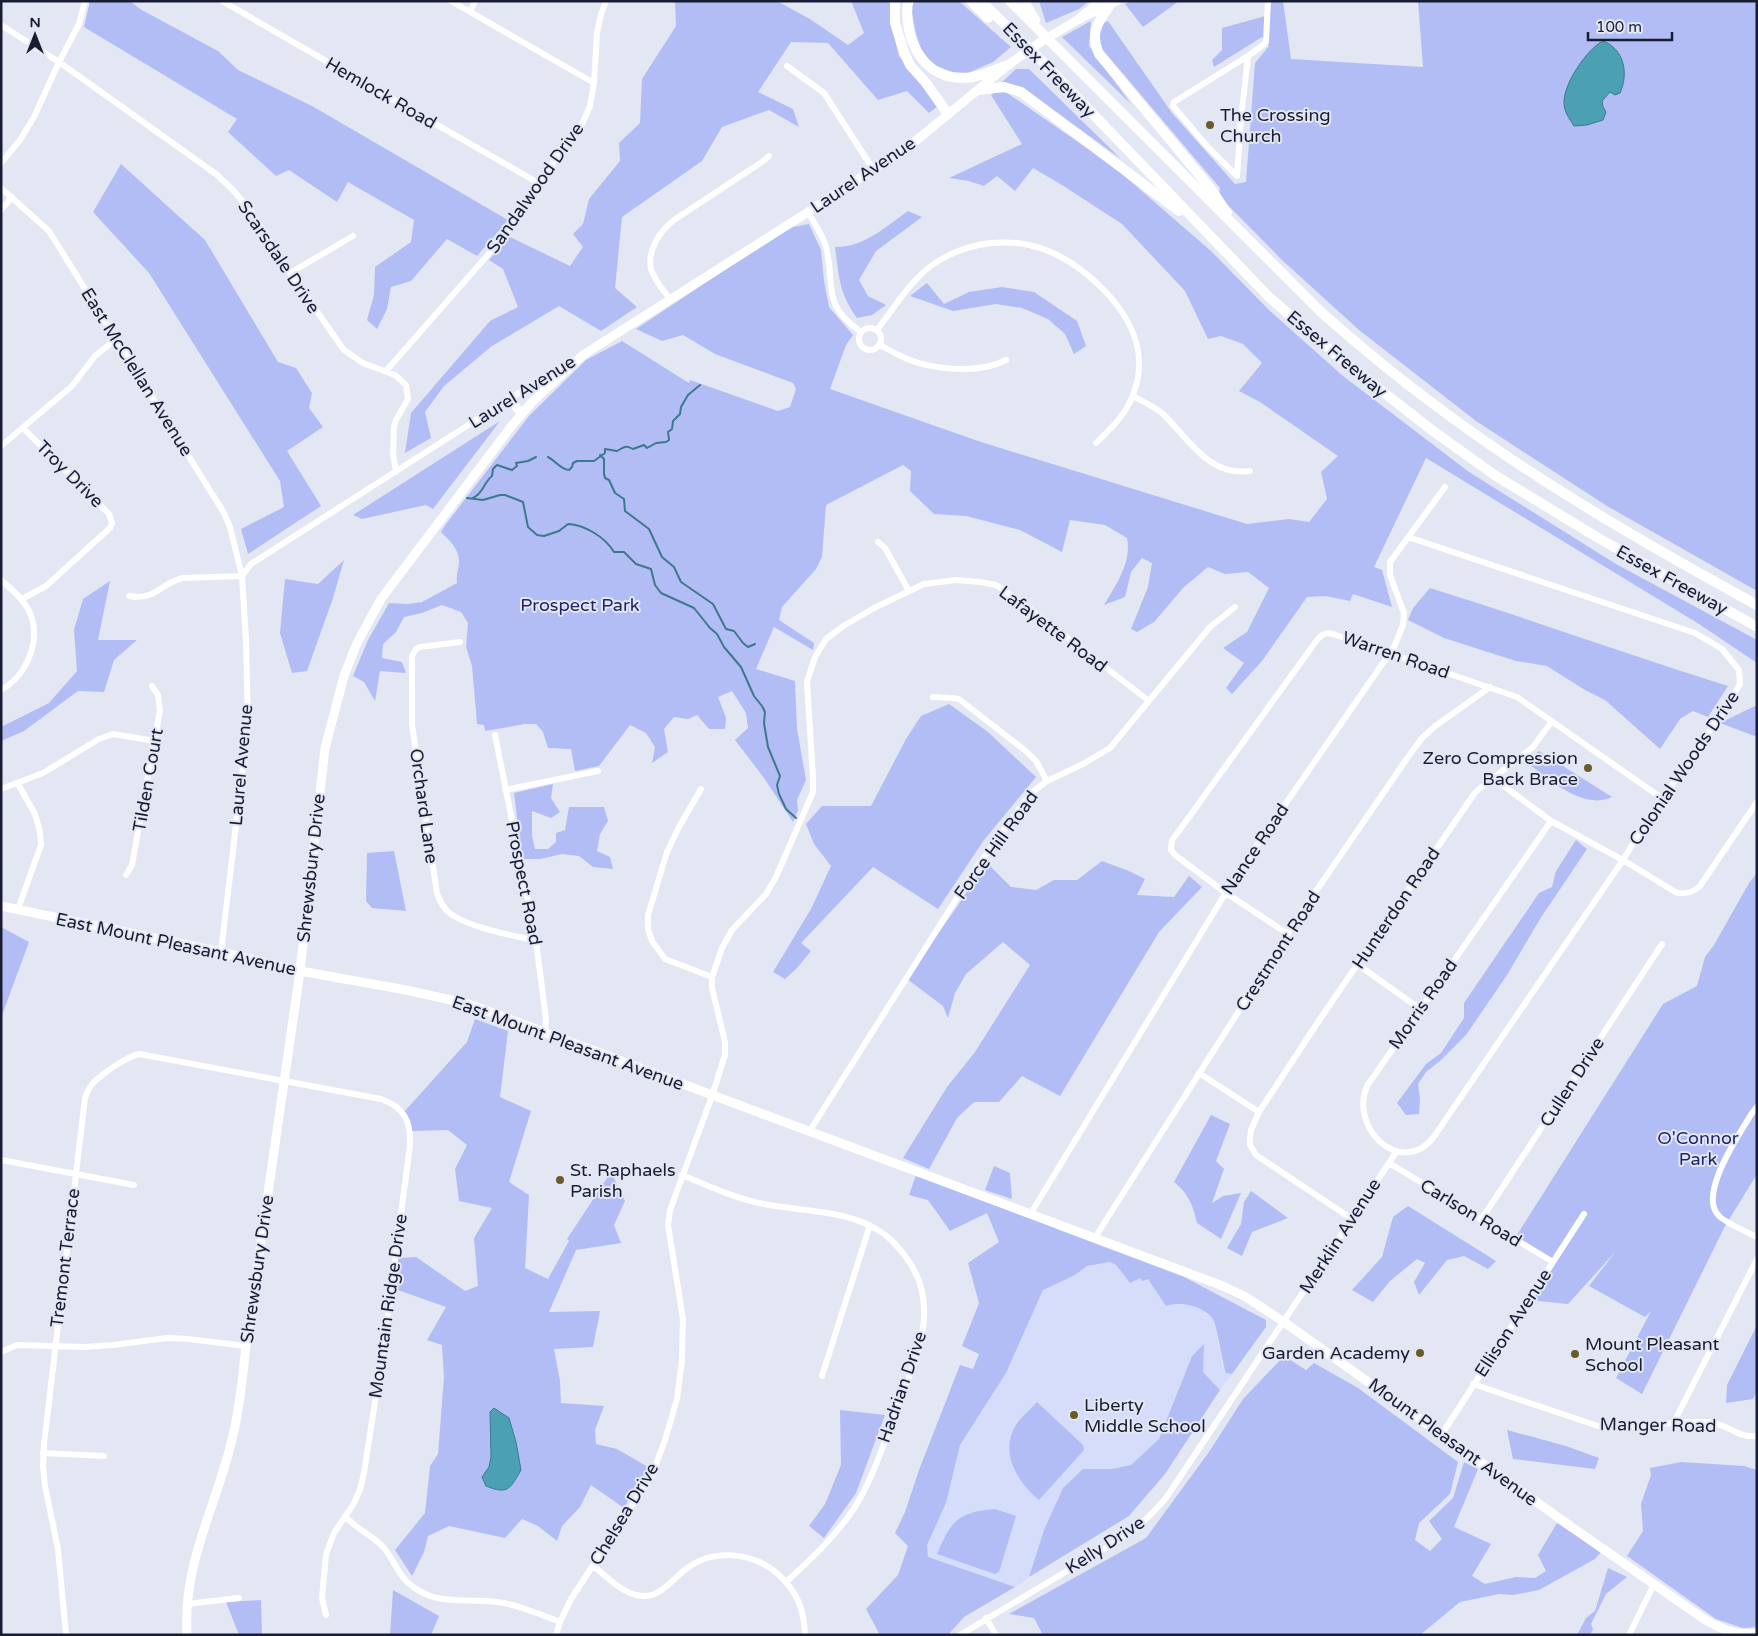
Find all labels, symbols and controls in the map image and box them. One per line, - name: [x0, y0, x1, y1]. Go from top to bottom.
- north arrow: [10, 10, 60, 60]
- scale bar: [1588, 10, 1672, 42]
- text: N: [29, 14, 41, 31]
- street label: Essex Freeway: [998, 18, 1100, 123]
- text: 100 m: [1596, 18, 1642, 36]
- street label: Hemlock Road: [321, 52, 441, 134]
- place label: The Crossing Church: [1220, 104, 1331, 147]
- street label: Sandalwood Drive: [482, 118, 588, 258]
- marker: The Crossing Church: [1204, 119, 1216, 131]
- street label: Laurel Avenue: [806, 132, 920, 218]
- street label: Scarsdale Drive: [233, 196, 325, 318]
- street label: East McClellan Avenue: [76, 284, 198, 460]
- street label: Essex Freeway: [1282, 306, 1392, 403]
- street label: Laurel Avenue: [465, 350, 579, 434]
- street label: Troy Drive: [32, 436, 108, 512]
- street label: Essex Freeway: [1612, 540, 1732, 620]
- street label: Lafayette Road: [994, 581, 1112, 677]
- park label: Prospect Park: [520, 594, 640, 616]
- street label: Warren Road: [1339, 626, 1453, 684]
- street label: Colonial Woods Drive: [1624, 687, 1744, 849]
- street label: Laurel Avenue: [225, 703, 257, 827]
- street label: Tilden Court: [128, 726, 168, 834]
- street label: Orchard Lane: [405, 747, 443, 865]
- place label: Zero Compression Back Brace: [1423, 747, 1578, 790]
- marker: Zero Compression Back Brace: [1582, 762, 1594, 774]
- street label: Force Hill Road: [949, 786, 1043, 904]
- street label: Shrewsbury Drive: [292, 793, 330, 943]
- street label: Nance Road: [1216, 799, 1294, 899]
- street label: Prospect Road: [501, 819, 547, 947]
- street label: Hunterdon Road: [1347, 843, 1445, 973]
- street label: Crestmont Road: [1231, 886, 1325, 1016]
- street label: East Mount Pleasant Avenue: [54, 908, 298, 980]
- street label: Morris Road: [1384, 955, 1462, 1053]
- street label: East Mount Pleasant Avenue: [449, 991, 687, 1095]
- street label: Cullen Drive: [1535, 1033, 1609, 1131]
- park label: O'Connor Park: [1657, 1127, 1739, 1170]
- place label: St. Raphaels Parish: [570, 1159, 676, 1202]
- marker: St. Raphaels Parish: [554, 1174, 566, 1186]
- street label: Merklin Avenue: [1295, 1174, 1385, 1298]
- street label: Carlson Road: [1416, 1174, 1526, 1252]
- street label: Tremont Terrace: [46, 1187, 84, 1329]
- street label: Shrewsbury Drive: [236, 1193, 278, 1345]
- street label: Mountain Ridge Drive: [364, 1212, 412, 1400]
- street label: Ellison Avenue: [1470, 1265, 1556, 1381]
- street label: Hadrian Drive: [873, 1328, 931, 1446]
- place label: Mount Pleasant School: [1585, 1333, 1720, 1376]
- place label: Garden Academy: [1262, 1342, 1410, 1364]
- marker: Garden Academy: [1414, 1347, 1426, 1359]
- marker: Mount Pleasant School: [1569, 1348, 1581, 1360]
- street label: Mount Pleasant Avenue: [1364, 1373, 1542, 1511]
- place label: Liberty Middle School: [1084, 1394, 1206, 1437]
- marker: Liberty Middle School: [1068, 1409, 1080, 1421]
- street label: Manger Road: [1599, 1413, 1717, 1437]
- street label: Chelsea Drive: [585, 1459, 663, 1569]
- street label: Kelly Drive: [1061, 1511, 1149, 1579]

